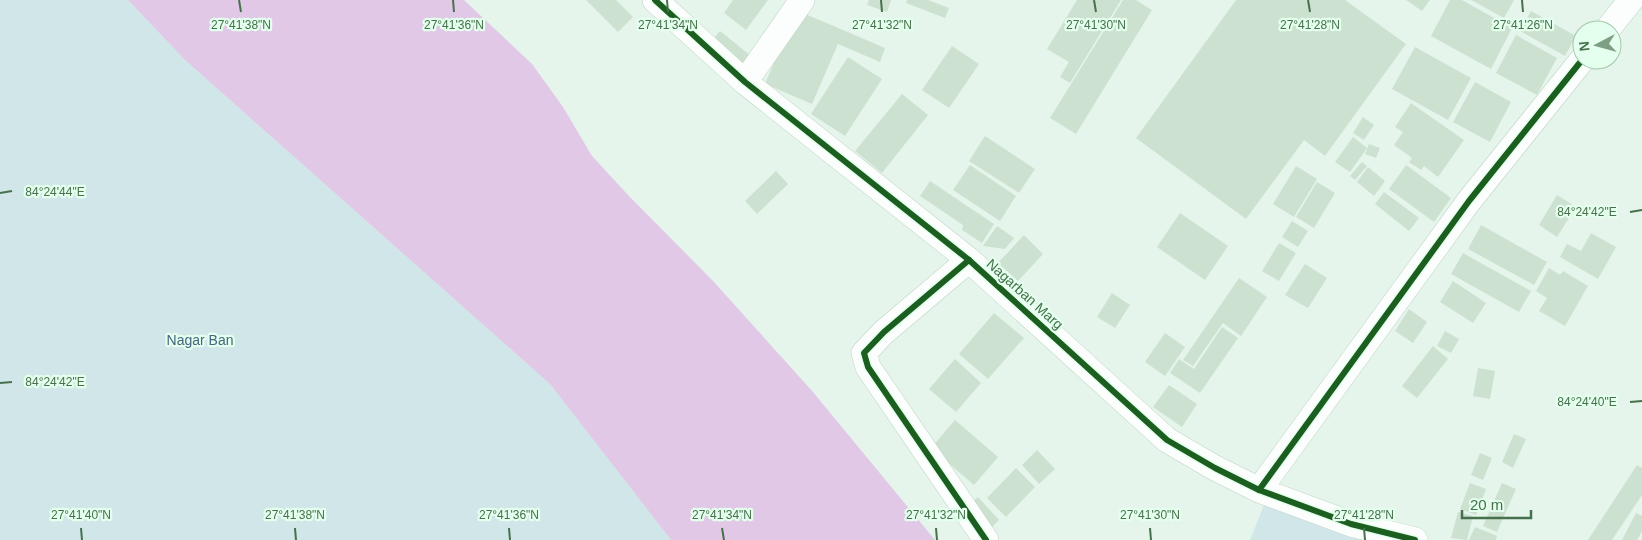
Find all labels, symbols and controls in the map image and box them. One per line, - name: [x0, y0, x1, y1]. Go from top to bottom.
- text: 27°41'38"N: [211, 18, 271, 32]
- text: 27°41'36"N: [424, 18, 484, 32]
- text: 27°41'34"N: [638, 18, 698, 32]
- text: 27°41'32"N: [852, 18, 912, 32]
- text: 27°41'30"N: [1066, 18, 1126, 32]
- text: 27°41'28"N: [1280, 18, 1340, 32]
- text: 27°41'26"N: [1493, 18, 1553, 32]
- north arrow: [1572, 20, 1622, 70]
- text: N: [1576, 40, 1593, 52]
- text: 84°24'44"E: [25, 185, 85, 199]
- text: 84°24'42"E: [1557, 205, 1617, 219]
- street label: Nagarban Marg: [983, 256, 1067, 332]
- park label: Nagar Ban: [167, 332, 233, 348]
- text: 84°24'42"E: [25, 375, 85, 389]
- text: 84°24'40"E: [1557, 395, 1617, 409]
- scale bar: [1462, 488, 1531, 520]
- text: 20 m: [1470, 496, 1503, 513]
- text: 27°41'40"N: [51, 508, 111, 522]
- text: 27°41'38"N: [265, 508, 325, 522]
- text: 27°41'36"N: [479, 508, 539, 522]
- text: 27°41'34"N: [692, 508, 752, 522]
- text: 27°41'32"N: [906, 508, 966, 522]
- text: 27°41'30"N: [1120, 508, 1180, 522]
- text: 27°41'28"N: [1334, 508, 1394, 522]

